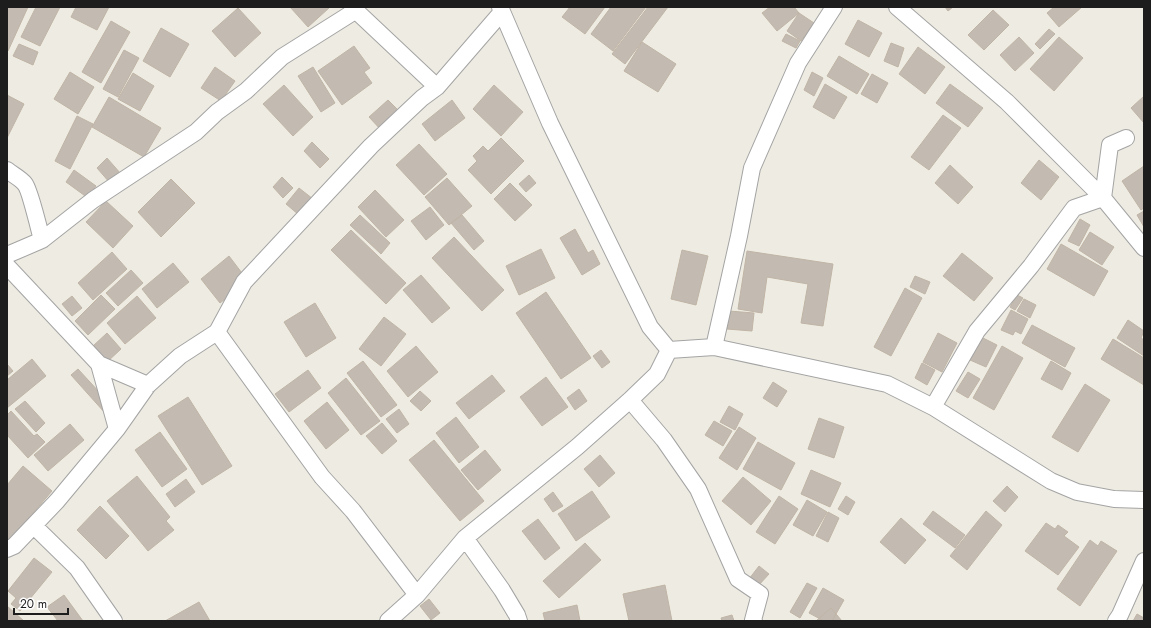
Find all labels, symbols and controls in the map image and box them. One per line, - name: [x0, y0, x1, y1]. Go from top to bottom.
- scale bar: [14, 590, 68, 616]
- text: 20 m: [20, 595, 47, 613]

